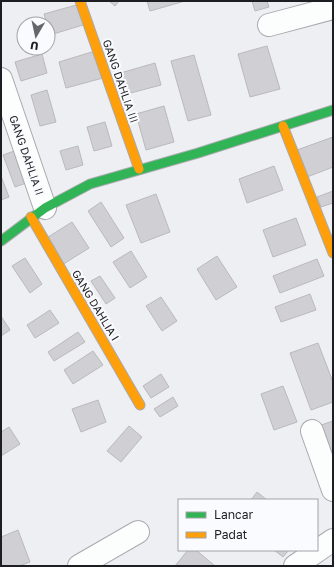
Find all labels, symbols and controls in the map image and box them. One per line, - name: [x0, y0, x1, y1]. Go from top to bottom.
- north arrow: [16, 16, 56, 56]
- street label: GANG DAHLIA III: [101, 38, 141, 124]
- text: U: [29, 39, 39, 53]
- street label: GANG DAHLIA II: [7, 113, 47, 197]
- street label: GANG DAHLIA I: [70, 267, 122, 343]
- legend: [178, 499, 318, 551]
- text: Lancar: [214, 507, 253, 522]
- text: Padat: [214, 527, 248, 542]

